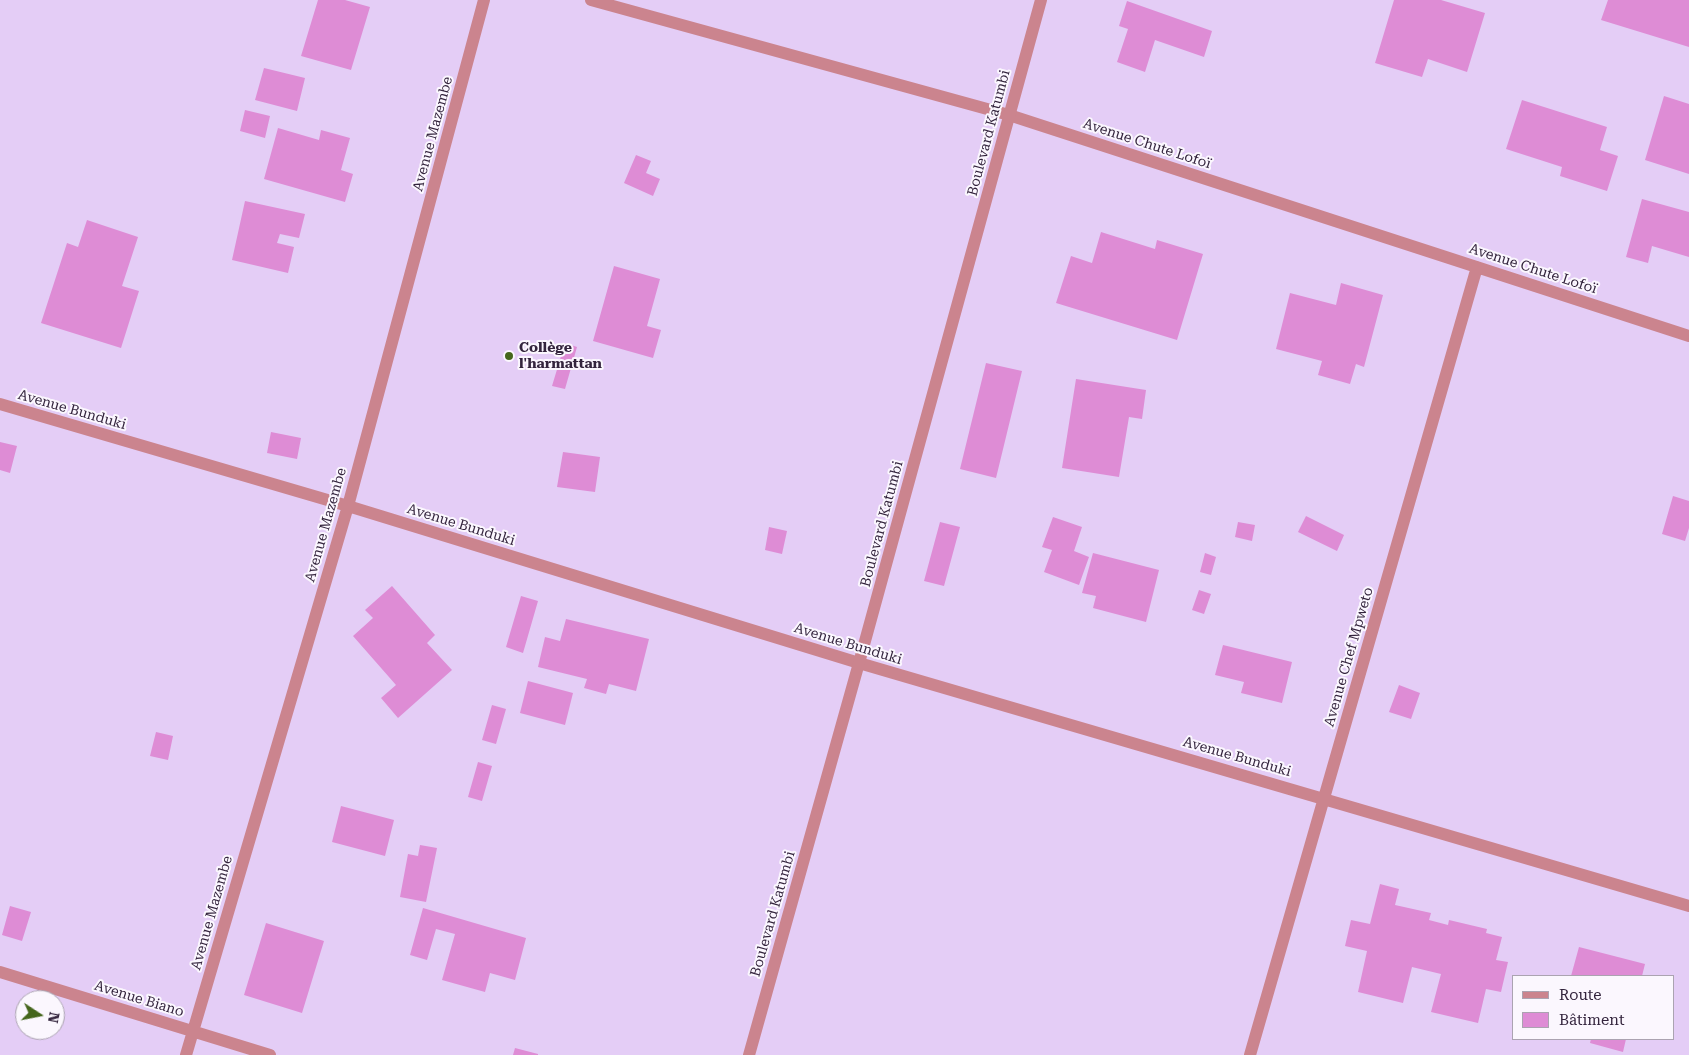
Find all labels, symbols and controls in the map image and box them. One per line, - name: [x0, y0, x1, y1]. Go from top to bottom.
- street label: Boulevard Katumbi: [964, 68, 1014, 198]
- street label: Avenue Mazembe: [410, 75, 456, 193]
- street label: Avenue Chute Lofoï: [1081, 115, 1213, 173]
- street label: Avenue Chute Lofoï: [1467, 240, 1599, 298]
- place label: Collège l'harmattan: [519, 340, 602, 372]
- marker: Collège l'harmattan: [503, 350, 515, 362]
- street label: Avenue Bunduki: [16, 387, 128, 433]
- street label: Boulevard Katumbi: [857, 459, 907, 589]
- street label: Avenue Mazembe: [302, 466, 350, 584]
- street label: Avenue Bunduki: [405, 501, 517, 549]
- street label: Avenue Chef Mpweto: [1321, 585, 1377, 729]
- street label: Avenue Bunduki: [792, 620, 904, 668]
- street label: Avenue Bunduki: [1181, 734, 1293, 780]
- street label: Boulevard Katumbi: [747, 849, 799, 979]
- street label: Avenue Mazembe: [188, 854, 236, 972]
- legend: [1512, 975, 1674, 1040]
- street label: Avenue Biano: [92, 977, 186, 1021]
- text: Route: [1559, 986, 1601, 1004]
- north arrow: [15, 990, 65, 1040]
- text: N: [45, 1011, 63, 1024]
- text: Bâtiment: [1559, 1011, 1625, 1029]

